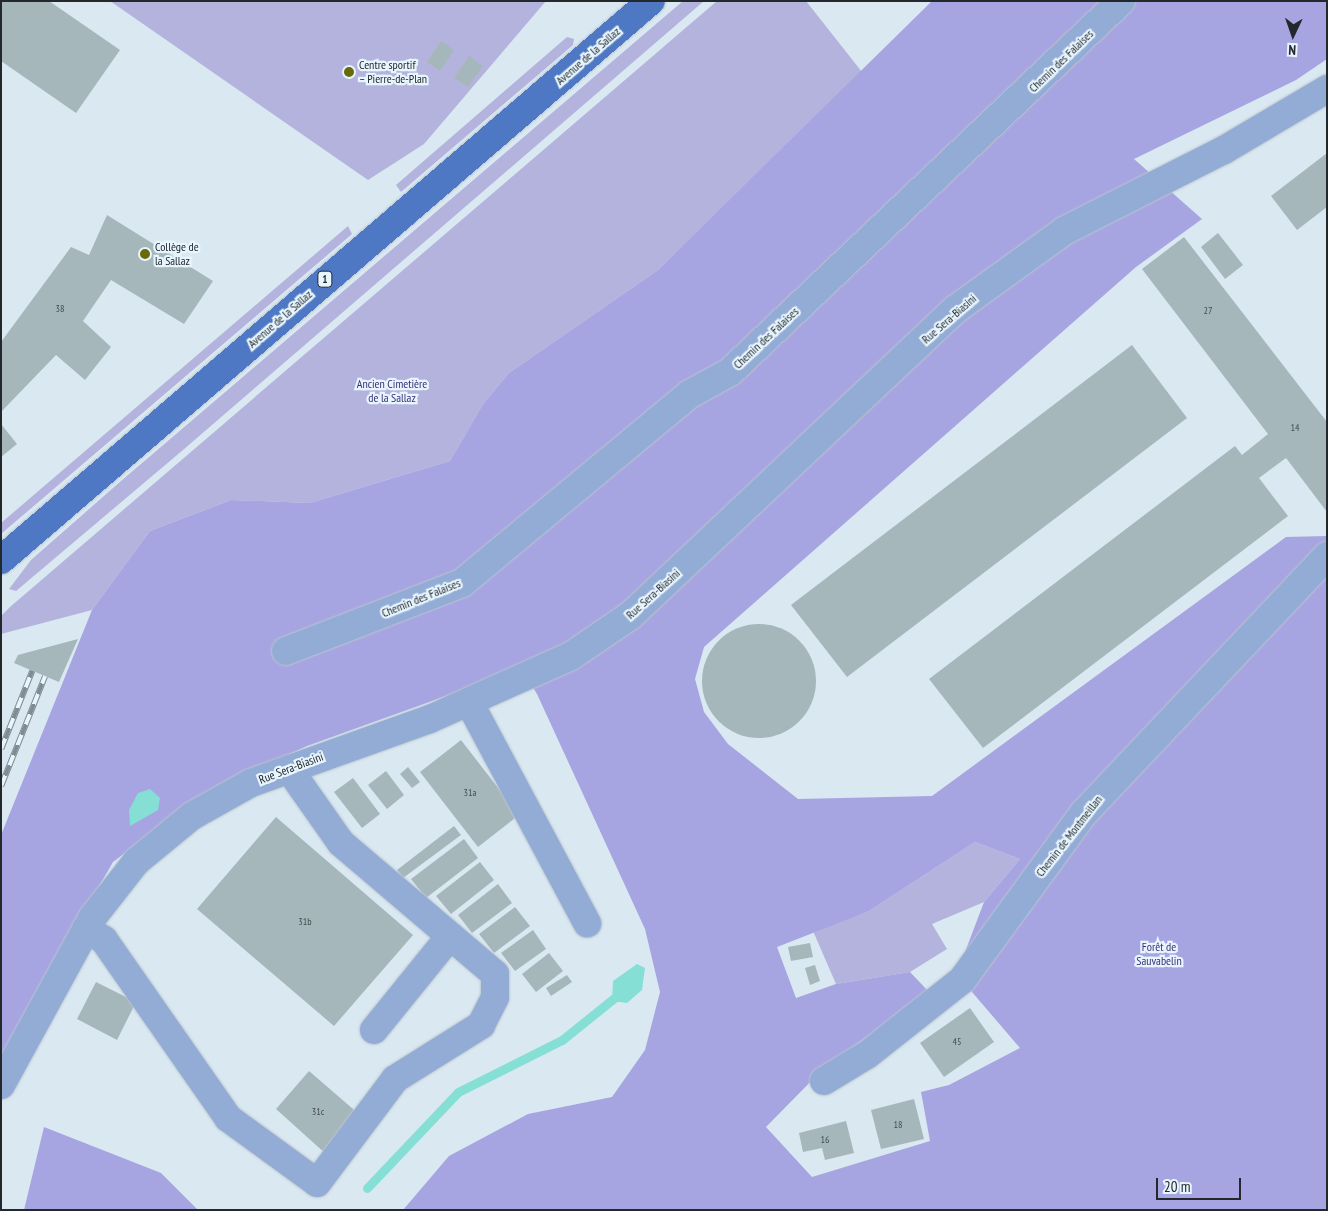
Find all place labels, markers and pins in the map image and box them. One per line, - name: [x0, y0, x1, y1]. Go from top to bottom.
- place label: Centre sportif – Pierre-de-Plan: [359, 58, 428, 86]
- marker: Centre sportif – Pierre-de-Plan: [343, 66, 355, 78]
- place label: Collège de la Sallaz: [155, 240, 199, 268]
- marker: Collège de la Sallaz: [139, 248, 151, 260]

